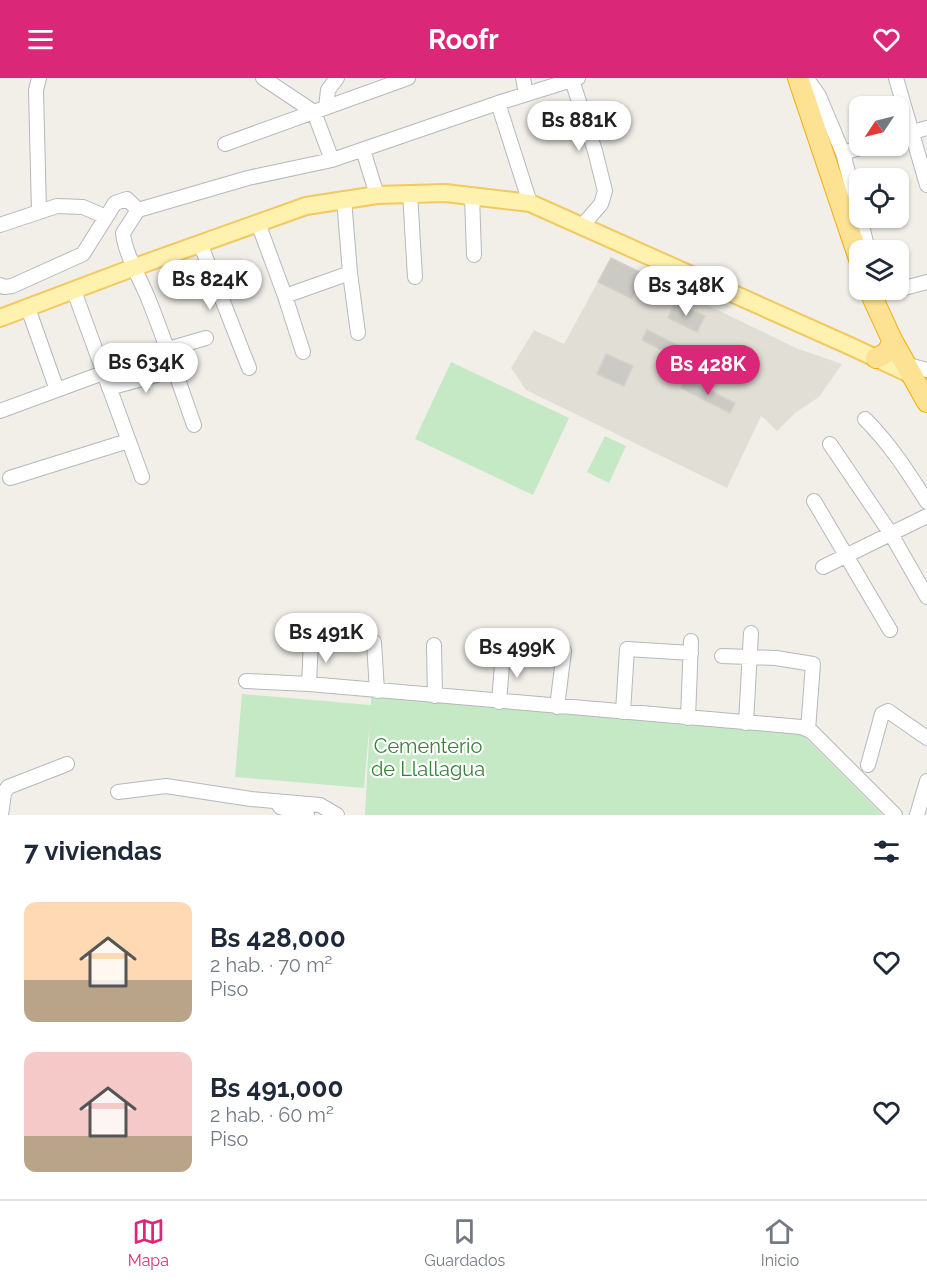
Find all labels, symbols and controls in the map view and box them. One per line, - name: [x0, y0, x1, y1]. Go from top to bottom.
- icon: menu: [24, 23, 57, 56]
- icon: heart: [870, 23, 903, 56]
- text: Roofr: [428, 24, 499, 55]
- north arrow: [849, 96, 909, 156]
- map controls: [849, 96, 909, 300]
- pin: Bs 881K: [524, 101, 634, 152]
- text: Bs 881K: [541, 108, 617, 132]
- button: locate: [849, 168, 909, 228]
- button: layers: [849, 240, 909, 300]
- pin: Bs 824K: [155, 260, 265, 311]
- pin: Bs 348K: [631, 266, 741, 317]
- text: Bs 824K: [172, 267, 248, 291]
- text: Bs 348K: [648, 273, 724, 297]
- pin: Bs 634K: [91, 343, 201, 394]
- pin: Bs 428K: [653, 345, 763, 396]
- text: Bs 634K: [108, 350, 184, 374]
- text: Bs 428K: [670, 352, 746, 376]
- pin: Bs 491K: [271, 613, 381, 664]
- text: Bs 491K: [289, 620, 363, 644]
- pin: Bs 499K: [462, 628, 572, 679]
- text: Bs 499K: [479, 635, 555, 659]
- park label: Cementerio de Llallagua: [371, 734, 485, 781]
- icon: filters: [870, 835, 903, 868]
- text: 7 viviendas: [24, 836, 162, 866]
- text: Bs 428,000: [210, 923, 346, 953]
- icon: home: [72, 926, 144, 998]
- icon: heart: [870, 946, 903, 979]
- text: 2 hab. · 70 m²: [210, 953, 332, 977]
- text: Piso: [210, 977, 248, 1001]
- text: Bs 491,000: [210, 1073, 344, 1103]
- icon: home: [72, 1076, 144, 1148]
- icon: heart: [870, 1096, 903, 1129]
- text: 2 hab. · 60 m²: [210, 1103, 334, 1127]
- text: Piso: [210, 1127, 248, 1151]
- tab: Mapa: [128, 1215, 169, 1270]
- tab: Guardados: [424, 1215, 505, 1270]
- tab: Inicio: [761, 1215, 799, 1270]

